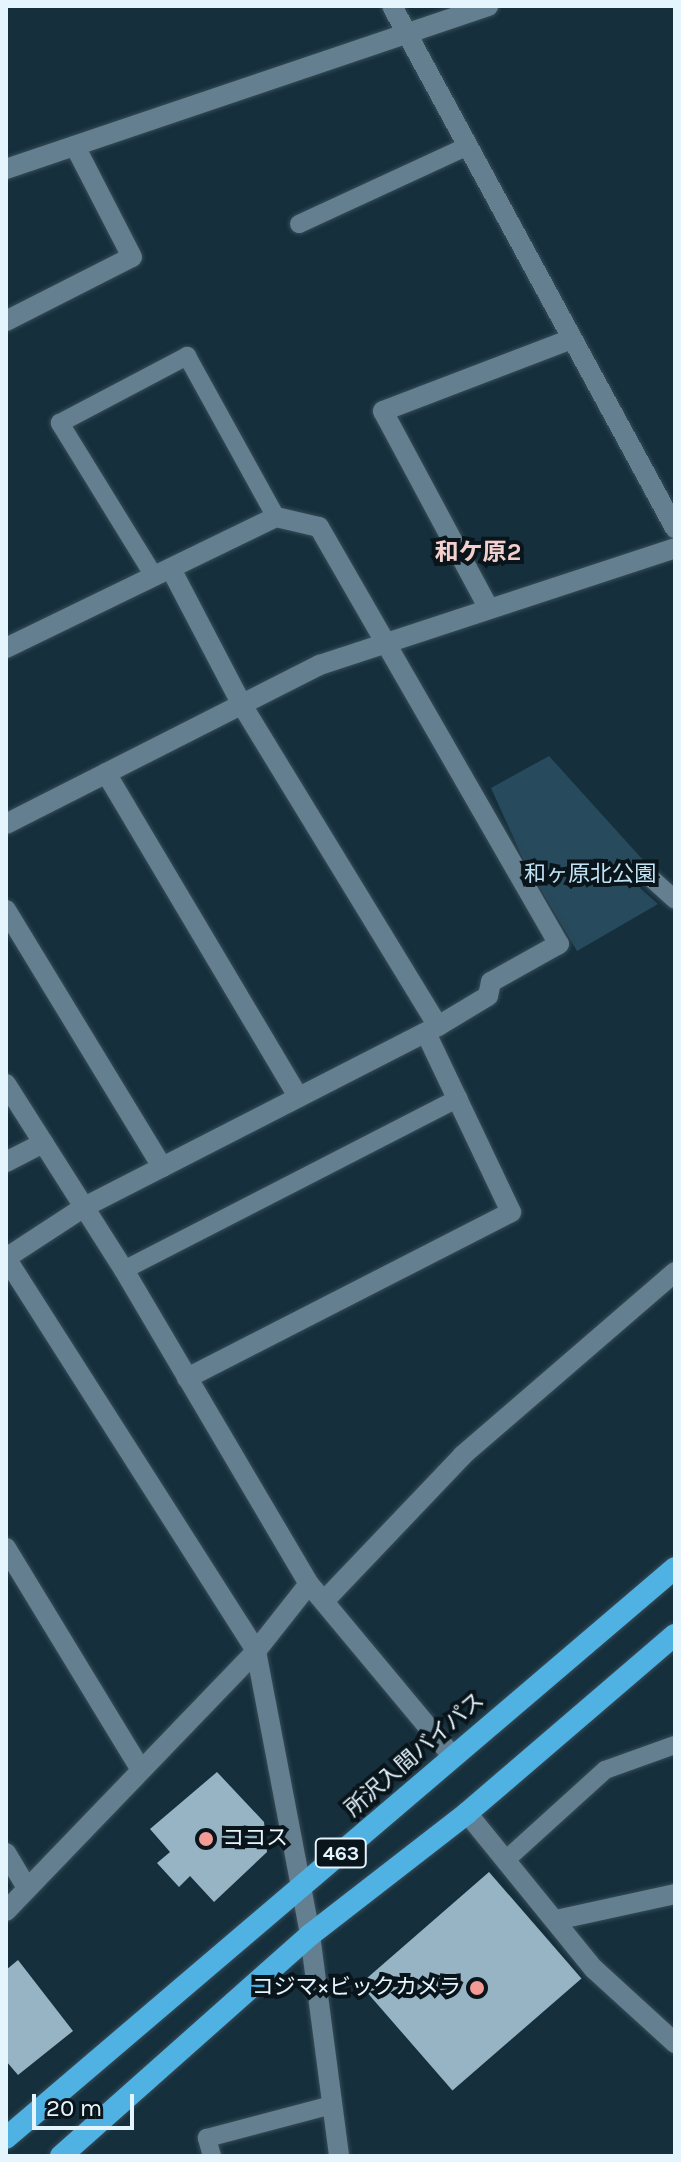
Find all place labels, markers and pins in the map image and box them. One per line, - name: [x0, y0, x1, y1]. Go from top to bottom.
- place label: ココス: [222, 1826, 288, 1852]
- marker: ココス: [197, 1830, 215, 1848]
- place label: コジマ×ビックカメラ: [251, 1975, 461, 2001]
- marker: コジマ×ビックカメラ: [468, 1979, 486, 1997]

